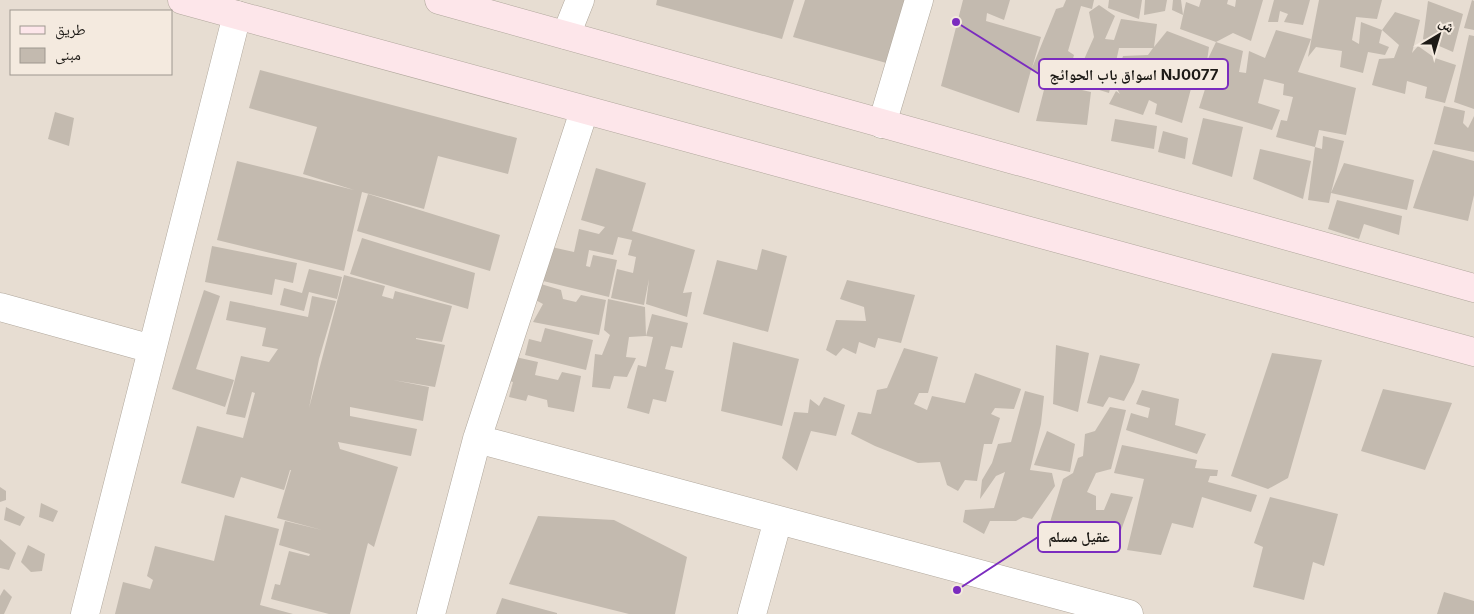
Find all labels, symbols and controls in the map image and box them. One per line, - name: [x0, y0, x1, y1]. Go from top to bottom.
- legend: [10, 10, 172, 75]
- north arrow: [1414, 10, 1464, 60]
- text: ش: [1436, 13, 1459, 37]
- text: طريق: [55, 20, 86, 40]
- text: مبنى: [55, 45, 81, 65]
- callout: اسواق باب الحوائج NJ0077: [1039, 59, 1228, 89]
- text: اسواق باب الحوائج NJ0077: [1049, 65, 1219, 85]
- callout: عقيل مسلم: [1038, 522, 1120, 552]
- text: عقيل مسلم: [1048, 527, 1110, 547]

